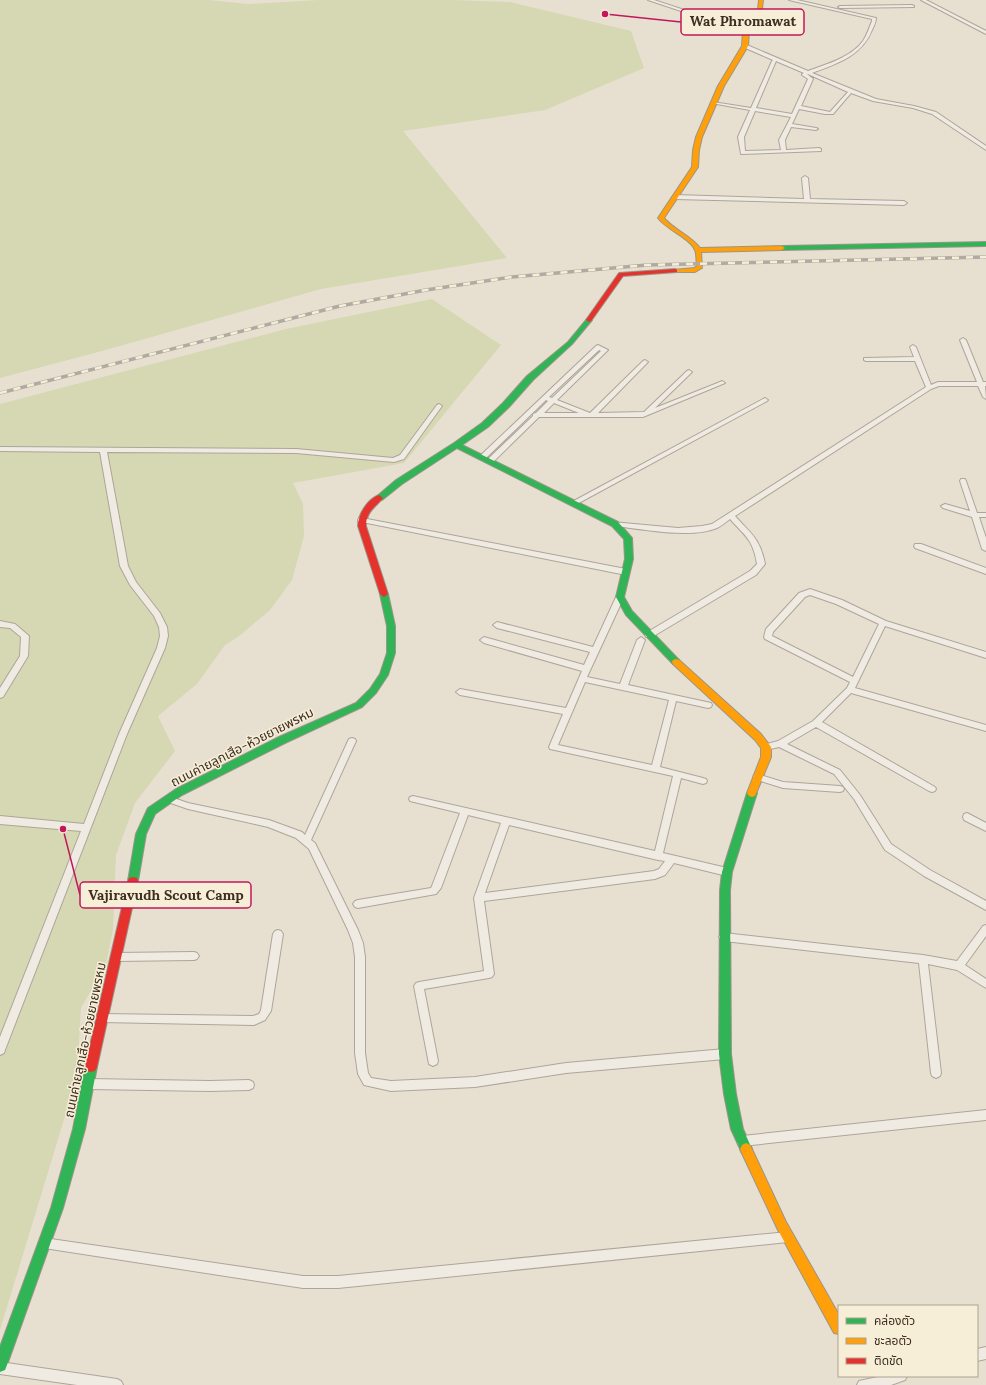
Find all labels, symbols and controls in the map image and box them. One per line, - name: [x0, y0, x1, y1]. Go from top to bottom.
- callout: Wat Phromawat: [681, 9, 804, 35]
- text: Wat Phromawat: [690, 12, 796, 30]
- street label: ถนนค่ายลูกเสึอ-ห้วยยายพรหม: [168, 703, 316, 791]
- callout: Vajiravudh Scout Camp: [80, 882, 251, 908]
- text: Vajiravudh Scout Camp: [88, 886, 244, 904]
- street label: ถนนค่ายลูกเสึอ-ห้วยยายพรหม: [60, 961, 110, 1119]
- legend: [838, 1305, 978, 1377]
- text: คล่องตัว: [874, 1313, 915, 1328]
- text: ชะลอตัว: [874, 1333, 912, 1348]
- text: ติดขัด: [874, 1353, 903, 1368]

